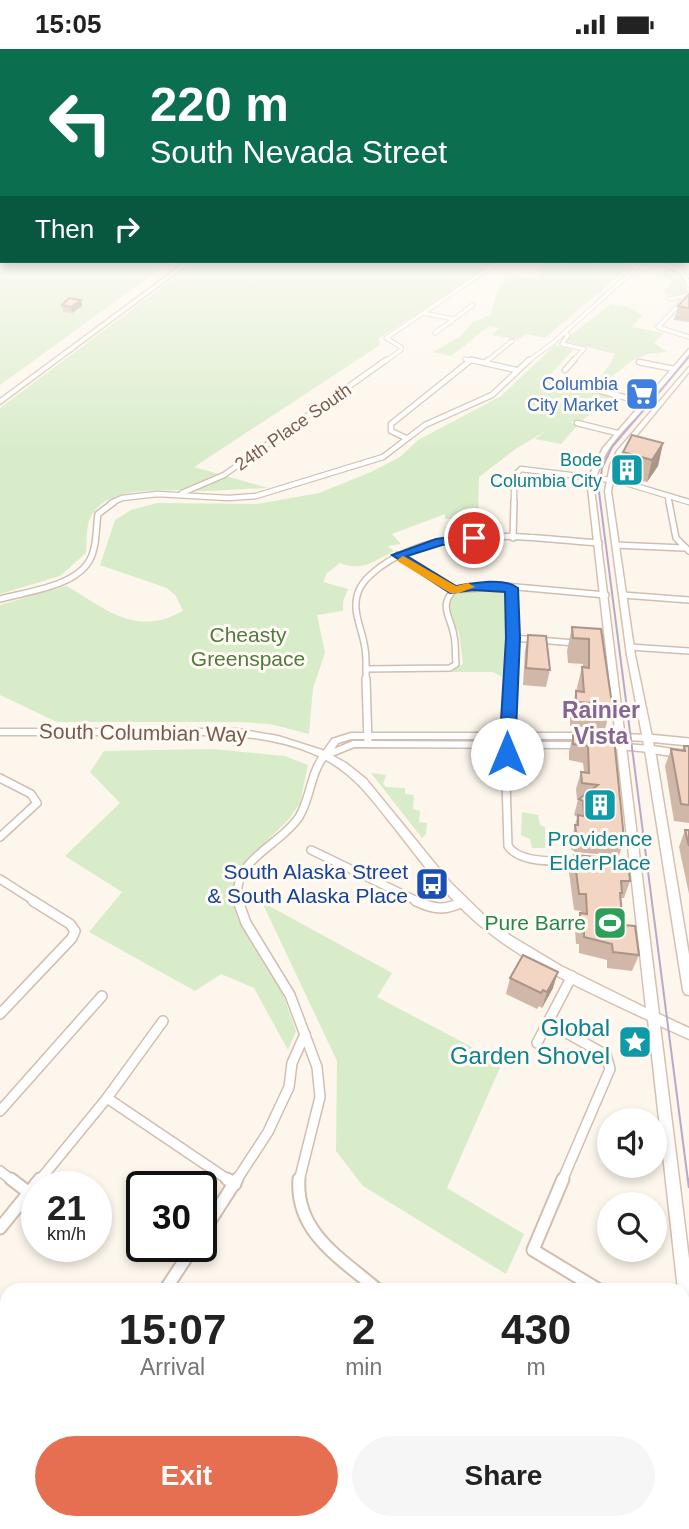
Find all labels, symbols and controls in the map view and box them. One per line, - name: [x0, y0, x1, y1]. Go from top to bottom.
- text: 15:05: [35, 9, 102, 39]
- icon: left: [35, 77, 126, 168]
- text: 220 m: [150, 77, 289, 131]
- text: South Nevada Street: [150, 134, 447, 170]
- icon: right: [108, 210, 146, 248]
- text: Then: [35, 214, 94, 244]
- place label: Columbia City Market: [527, 374, 619, 415]
- supermarket icon: Columbia City Market: [623, 375, 661, 413]
- street label: 24th Place South: [231, 379, 355, 475]
- place label: Bode Columbia City: [490, 450, 602, 491]
- building icon: Bode Columbia City: [608, 451, 646, 489]
- pin: [444, 508, 504, 568]
- icon: arrive: [455, 519, 493, 557]
- park label: Cheasty Greenspace: [191, 623, 305, 670]
- district label: Rainier Vista: [562, 697, 640, 749]
- position arrow: [470, 717, 544, 791]
- street label: South Columbian Way: [39, 719, 248, 746]
- building icon: Providence ElderPlace: [581, 786, 619, 824]
- place label: Providence ElderPlace: [547, 827, 653, 874]
- place label: South Alaska Street & South Alaska Place: [207, 860, 408, 907]
- bus stop icon: South Alaska Street & South Alaska Place: [413, 865, 451, 903]
- sports icon: Pure Barre: [591, 904, 629, 942]
- place label: Pure Barre: [484, 911, 586, 934]
- place label: Global Garden Shovel: [450, 1014, 610, 1069]
- place icon: Global Garden Shovel: [616, 1023, 654, 1061]
- map controls: [597, 1108, 667, 1262]
- button: sound: [597, 1108, 667, 1178]
- speed limit sign: 30: [126, 1171, 217, 1262]
- text: 21: [47, 1188, 86, 1227]
- button: search: [597, 1192, 667, 1262]
- text: km/h: [47, 1224, 86, 1244]
- text: 15:07: [119, 1306, 226, 1353]
- text: 2: [352, 1306, 375, 1353]
- text: 430: [501, 1306, 571, 1353]
- text: Arrival: [140, 1354, 205, 1380]
- text: min: [345, 1354, 382, 1380]
- text: m: [527, 1354, 546, 1380]
- button: Exit: [35, 1436, 338, 1516]
- button: Share: [352, 1436, 655, 1516]

